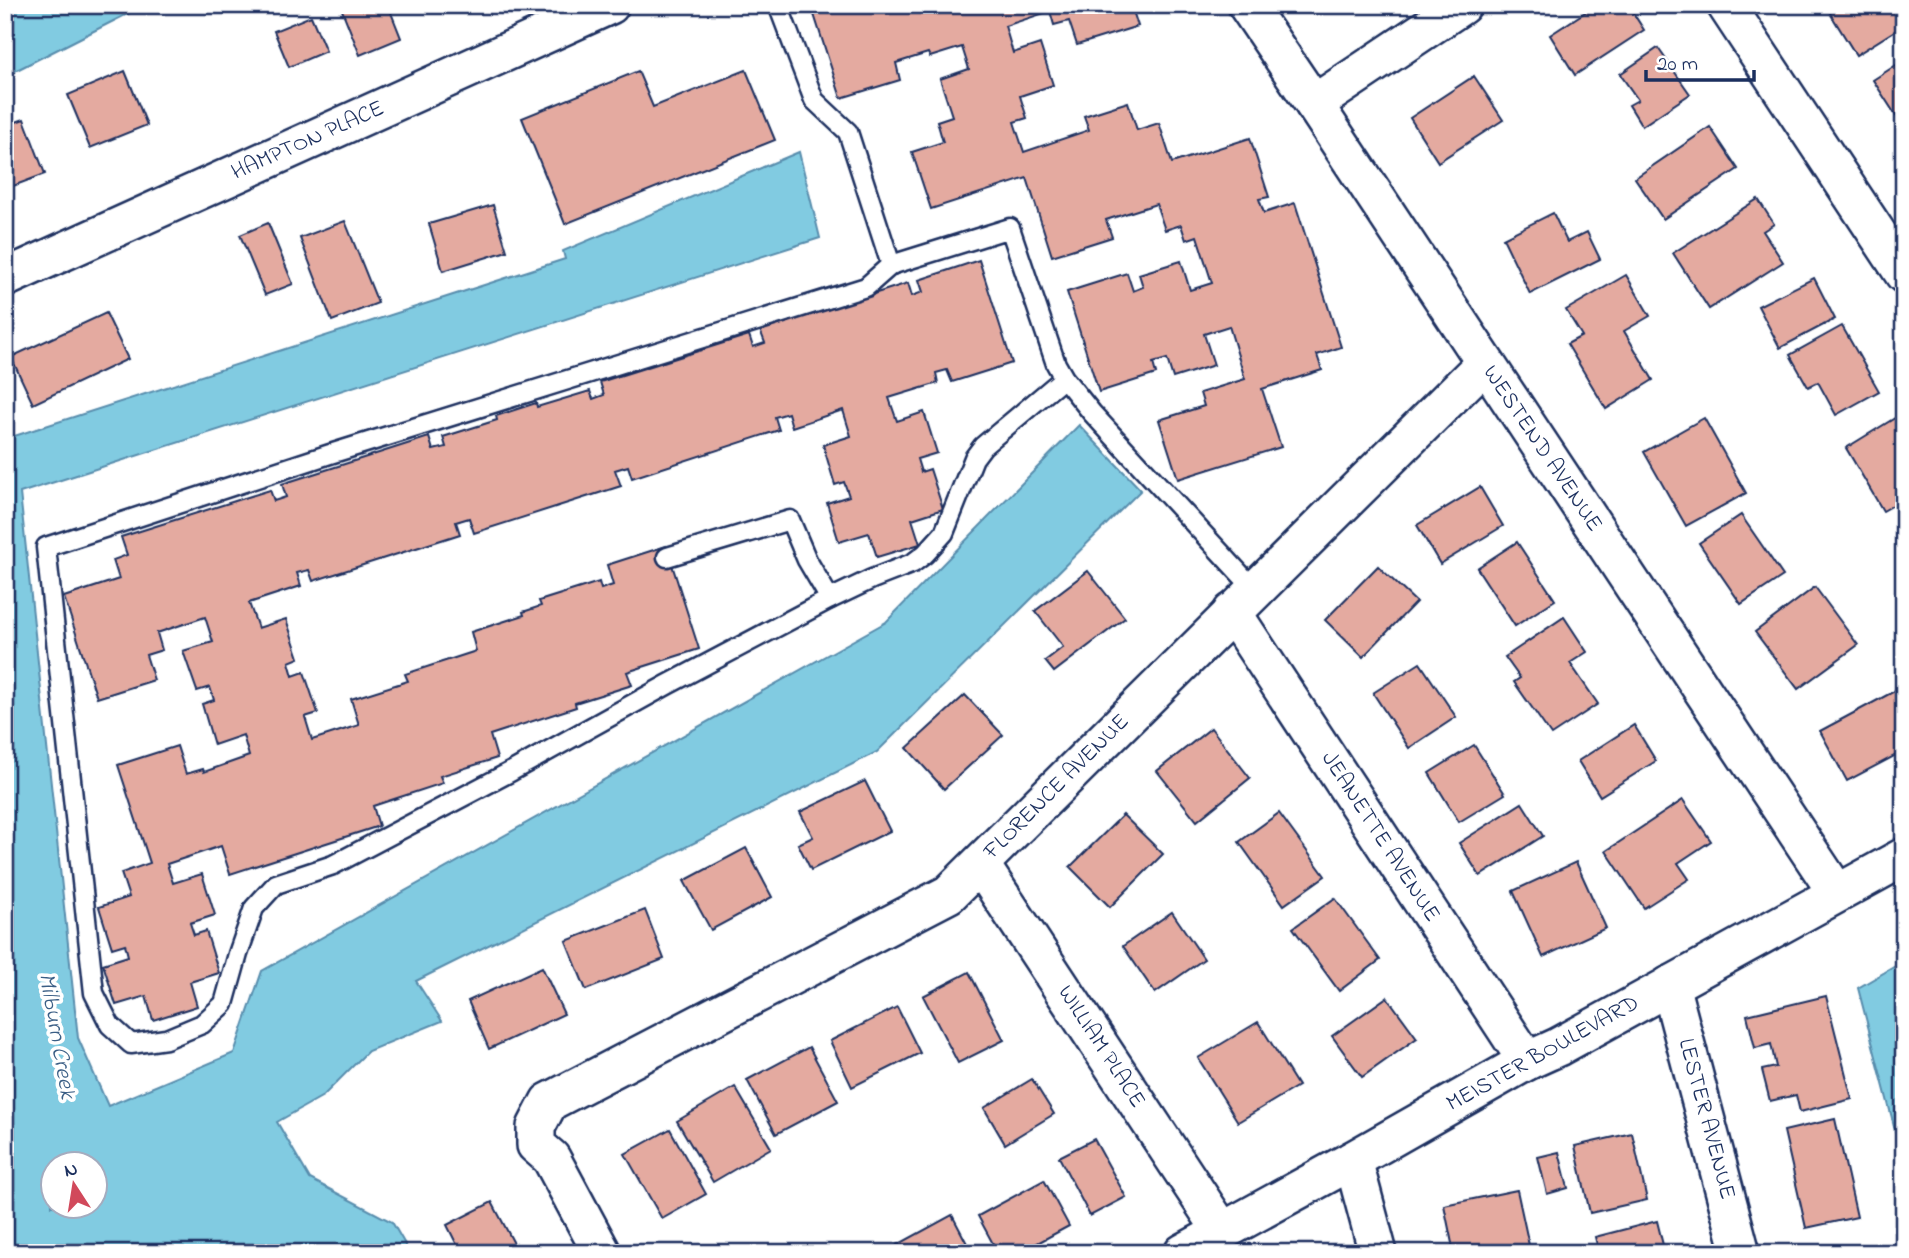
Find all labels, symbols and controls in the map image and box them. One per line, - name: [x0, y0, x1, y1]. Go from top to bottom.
- scale bar: [1646, 38, 1755, 82]
- text: 20 m: [1657, 50, 1698, 80]
- street label: HAMPTON PLACE: [226, 93, 390, 189]
- street label: WESTEND AVENUE: [1474, 359, 1610, 539]
- street label: FLORENCE AVENUE: [976, 707, 1137, 868]
- street label: JEANETTE AVENUE: [1312, 745, 1448, 929]
- water label: Milburn Creek: [28, 970, 85, 1103]
- street label: WILLIAM PLACE: [1049, 979, 1153, 1115]
- street label: MEISTER BOULEVARD: [1441, 987, 1645, 1121]
- street label: LESTER AVENUE: [1669, 1035, 1743, 1203]
- north arrow: [38, 1150, 108, 1220]
- text: N: [62, 1156, 80, 1185]

